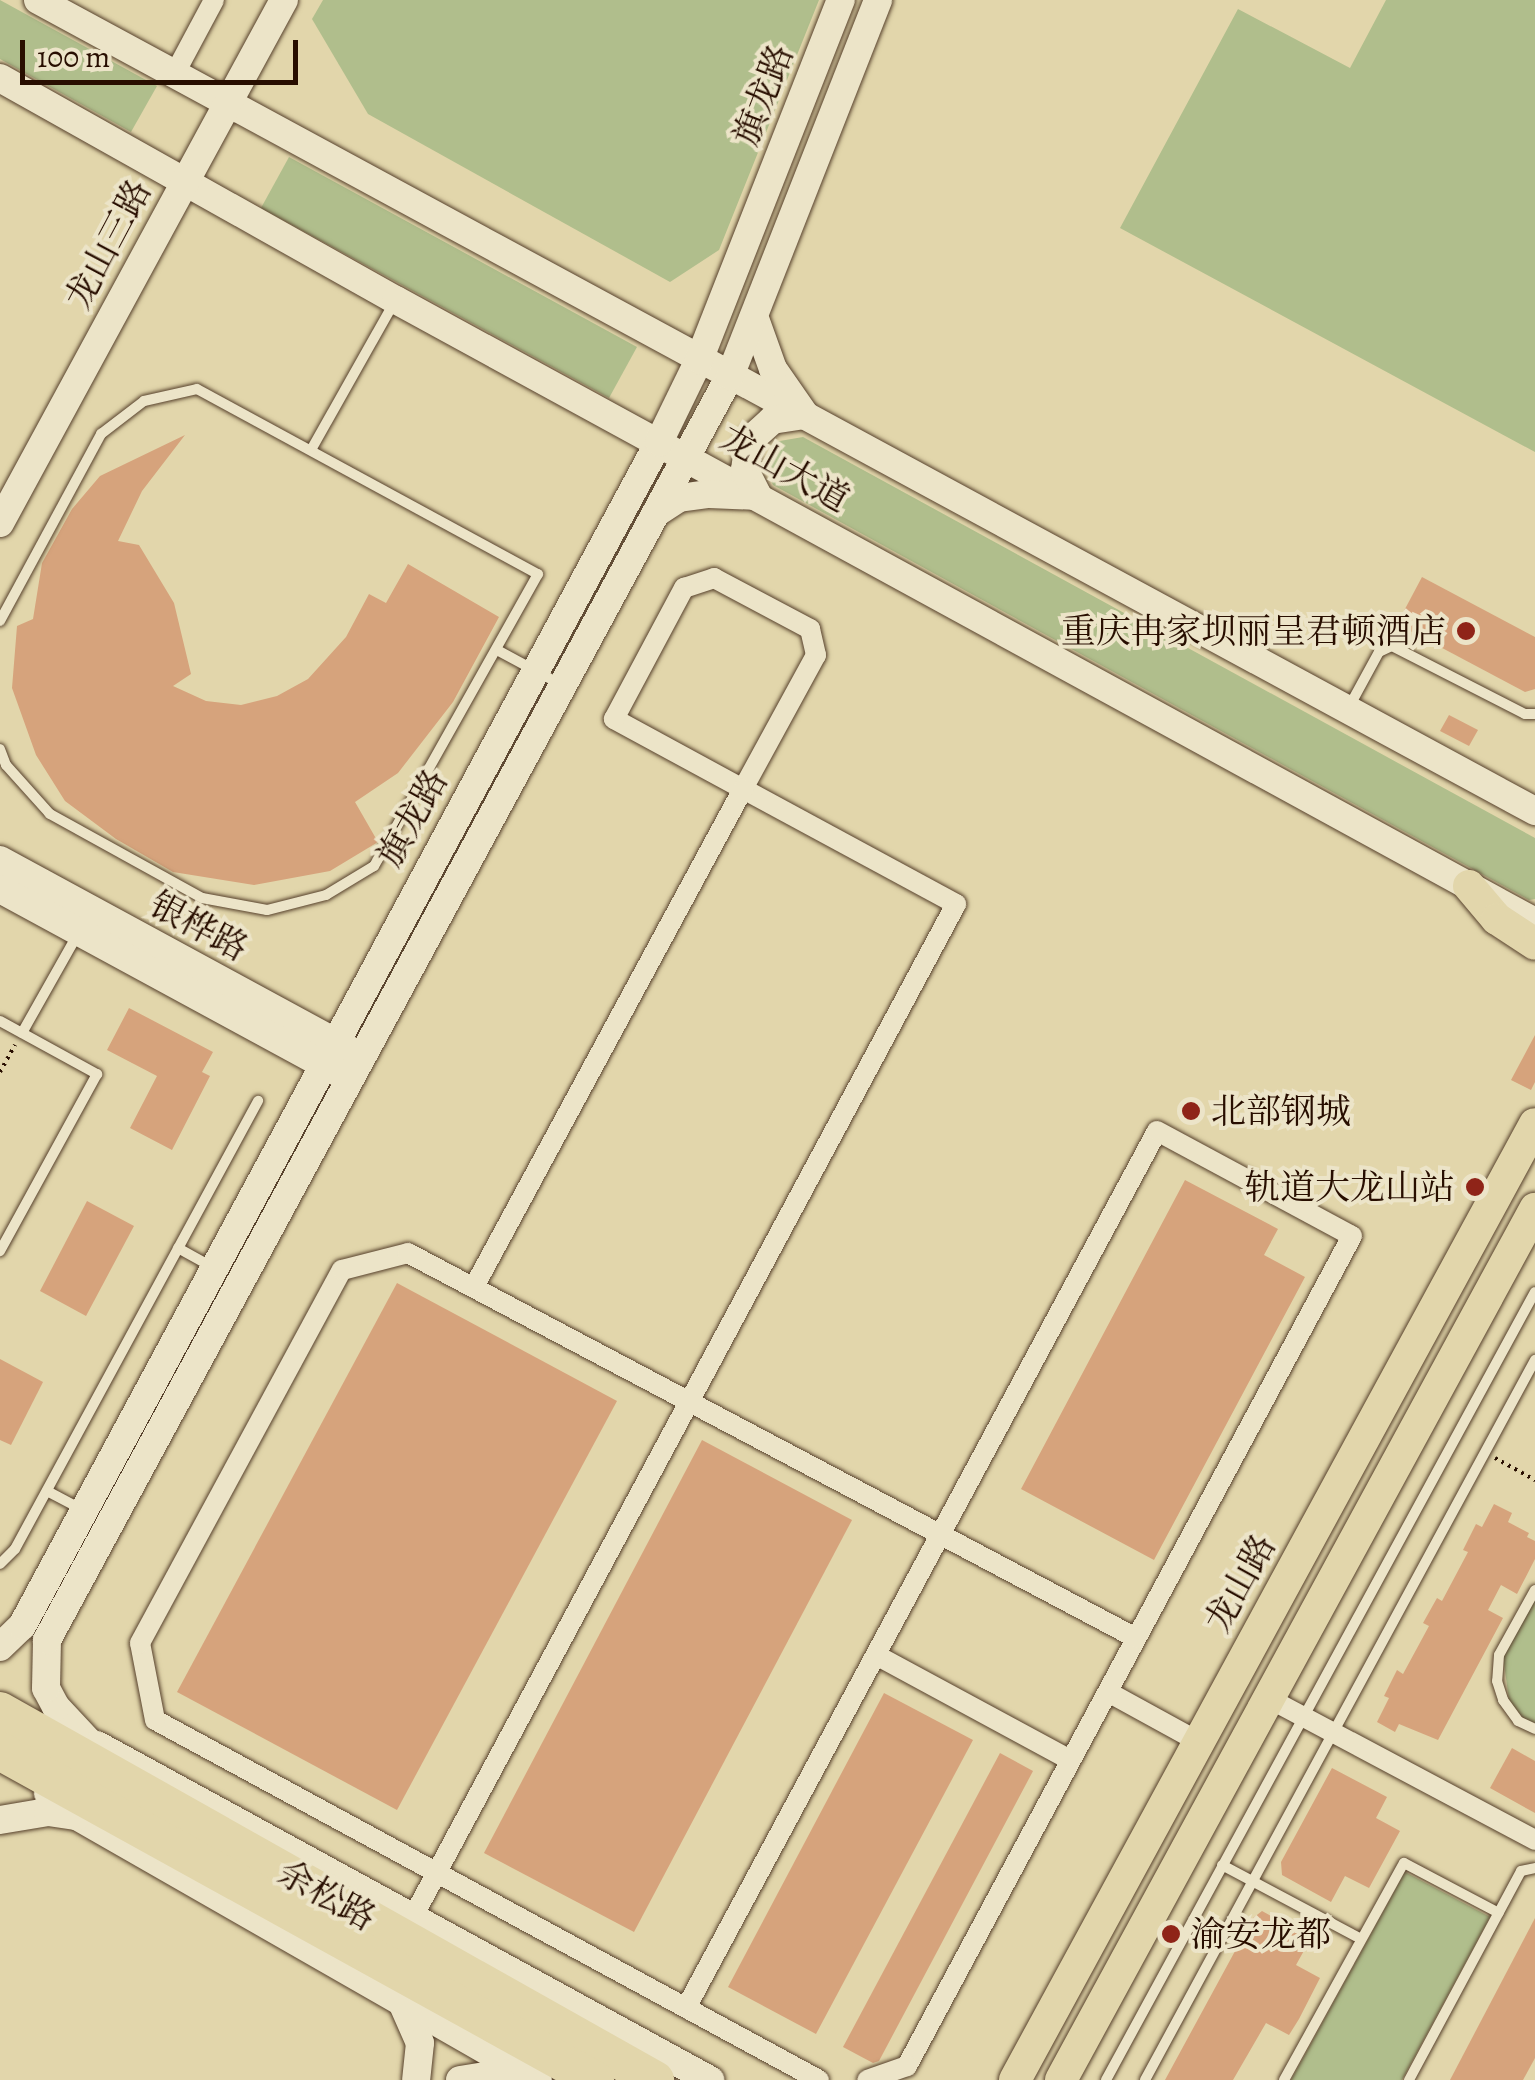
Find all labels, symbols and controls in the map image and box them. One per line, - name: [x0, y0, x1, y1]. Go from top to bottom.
- scale bar: [25, 20, 302, 82]
- text: 100 m: [37, 37, 110, 77]
- street label: 旗龙路: [725, 38, 801, 152]
- street label: 龙山三路: [57, 172, 159, 316]
- street label: 龙山大道: [714, 416, 856, 520]
- place label: 重庆冉家坝丽呈君顿酒店: [1061, 610, 1446, 652]
- marker: 重庆冉家坝丽呈君顿酒店: [1455, 620, 1477, 642]
- street label: 旗龙路: [368, 762, 456, 874]
- street label: 银桦路: [143, 883, 255, 969]
- place label: 北部钢城: [1211, 1090, 1351, 1132]
- marker: 北部钢城: [1180, 1100, 1202, 1122]
- place label: 轨道大龙山站: [1245, 1166, 1455, 1208]
- marker: 轨道大龙山站: [1464, 1176, 1486, 1198]
- street label: 龙山路: [1196, 1527, 1284, 1639]
- street label: 余松路: [271, 1851, 383, 1939]
- place label: 渝安龙都: [1191, 1913, 1331, 1955]
- marker: 渝安龙都: [1160, 1923, 1182, 1945]

